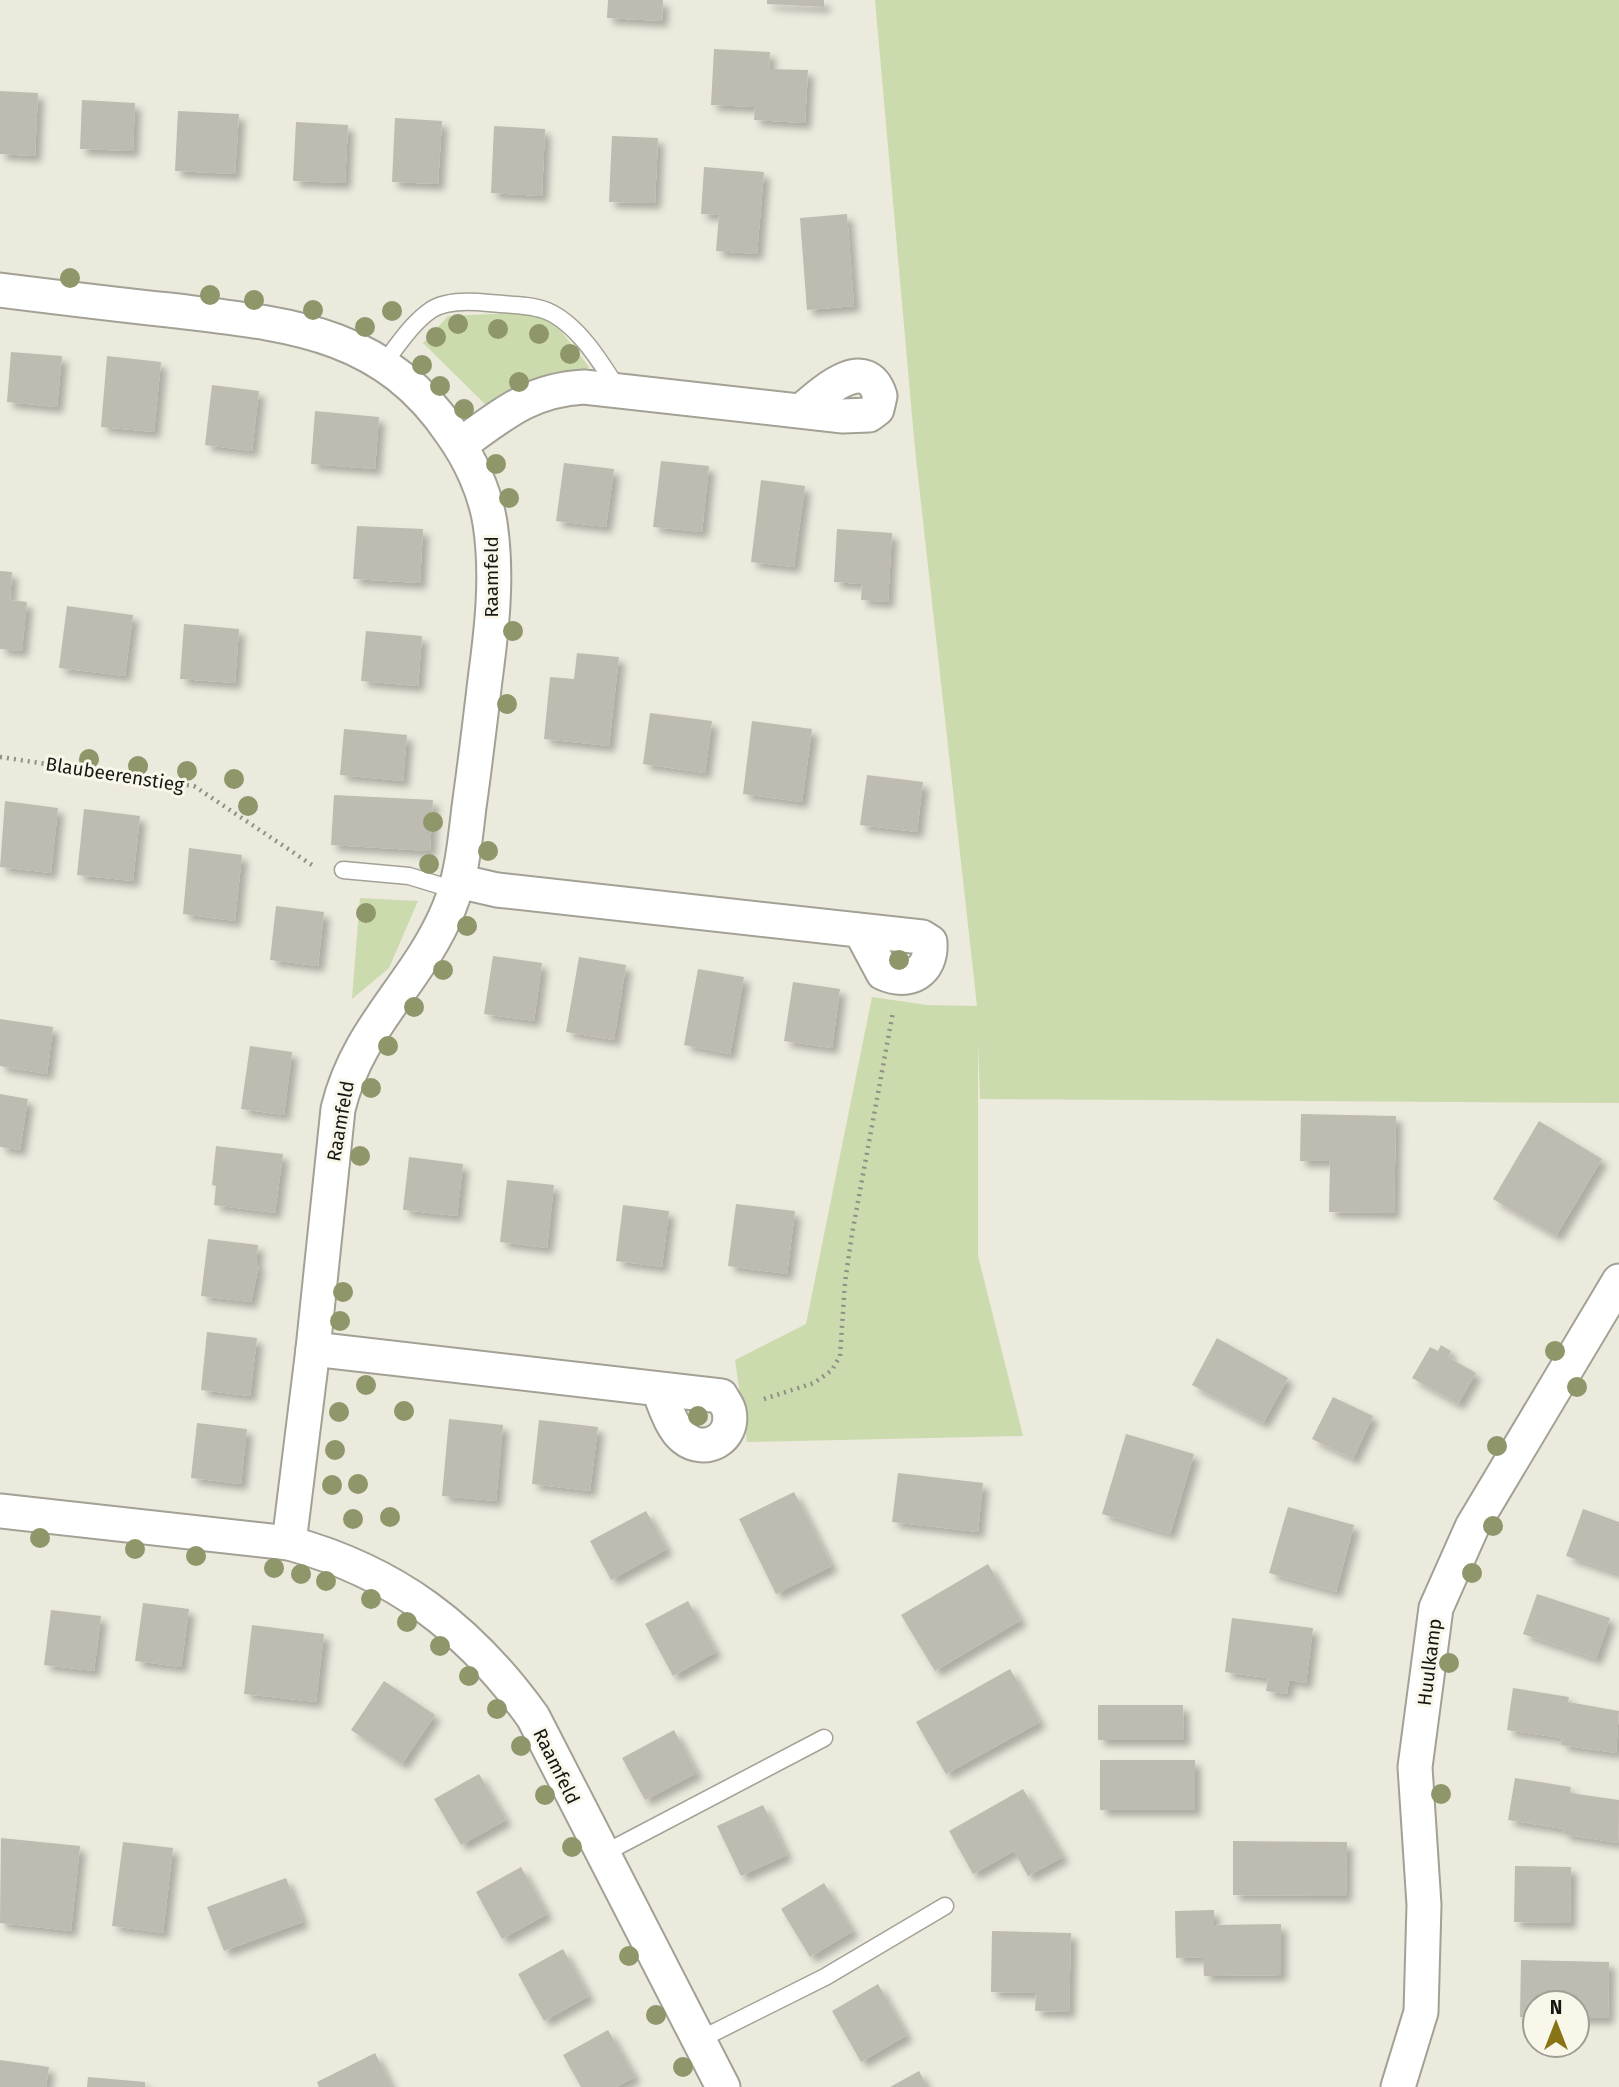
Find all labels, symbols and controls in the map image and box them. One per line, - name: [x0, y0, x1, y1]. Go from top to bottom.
- street label: Raamfeld: [480, 536, 503, 618]
- street label: Blaubeerenstieg: [44, 752, 186, 797]
- street label: Raamfeld: [322, 1079, 359, 1163]
- street label: Huulkamp: [1413, 1617, 1446, 1707]
- street label: Raamfeld: [528, 1725, 585, 1808]
- north arrow: [1521, 1989, 1591, 2059]
- text: N: [1550, 1996, 1562, 2019]

